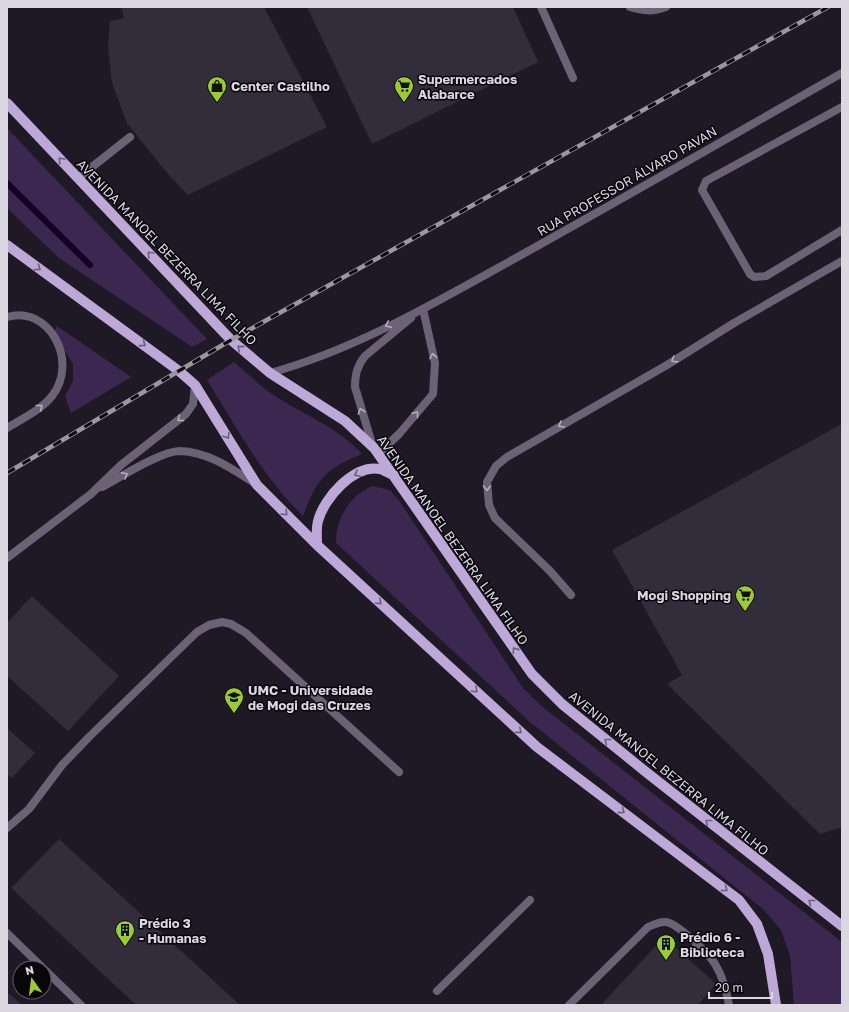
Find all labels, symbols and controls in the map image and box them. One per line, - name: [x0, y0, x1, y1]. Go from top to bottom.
- place label: Supermercados Alabarce: [418, 71, 517, 102]
- shop icon: Center Castilho: [206, 75, 228, 103]
- supermarket icon: Supermercados Alabarce: [393, 75, 415, 103]
- place label: Center Castilho: [231, 78, 330, 94]
- street label: RUA PROFESSOR ÁLVARO PAVAN: [534, 123, 720, 239]
- street label: AVENIDA MANOEL BEZERRA LIMA FILHO: [74, 156, 260, 348]
- one-way arrow: [58, 157, 66, 165]
- one-way arrow: [148, 252, 155, 259]
- one-way arrow: [34, 263, 41, 270]
- one-way arrow: [384, 320, 392, 328]
- one-way arrow: [139, 339, 146, 346]
- one-way arrow: [238, 345, 245, 352]
- one-way arrow: [430, 353, 438, 359]
- one-way arrow: [671, 356, 678, 363]
- one-way arrow: [35, 404, 42, 411]
- one-way arrow: [357, 407, 366, 414]
- one-way arrow: [411, 412, 418, 419]
- one-way arrow: [178, 414, 185, 421]
- one-way arrow: [558, 421, 565, 428]
- one-way arrow: [222, 432, 229, 439]
- street label: AVENIDA MANOEL BEZERRA LIMA FILHO: [374, 432, 532, 648]
- one-way arrow: [354, 469, 361, 477]
- one-way arrow: [121, 472, 128, 479]
- one-way arrow: [483, 485, 492, 491]
- one-way arrow: [280, 508, 288, 516]
- supermarket icon: Mogi Shopping: [734, 584, 756, 612]
- place label: Mogi Shopping: [637, 587, 731, 603]
- one-way arrow: [374, 597, 382, 605]
- one-way arrow: [512, 647, 520, 654]
- place label: UMC - Universidade de Mogi das Cruzes: [248, 682, 373, 713]
- one-way arrow: [470, 685, 478, 693]
- school or university icon: UMC - Universidade de Mogi das Cruzes: [223, 686, 245, 714]
- street label: AVENIDA MANOEL BEZERRA LIMA FILHO: [566, 687, 772, 859]
- one-way arrow: [515, 726, 522, 733]
- one-way arrow: [605, 738, 612, 745]
- one-way arrow: [617, 806, 624, 813]
- one-way arrow: [706, 820, 713, 827]
- one-way arrow: [721, 885, 728, 892]
- one-way arrow: [809, 900, 816, 907]
- place label: Prédio 3 - Humanas: [139, 915, 206, 946]
- building icon: Prédio 3 - Humanas: [114, 919, 136, 947]
- place label: Prédio 6 - Biblioteca: [680, 929, 745, 960]
- building icon: Prédio 6 - Biblioteca: [655, 933, 677, 961]
- north arrow: [12, 960, 52, 1000]
- text: N: [24, 962, 35, 977]
- scale bar: [709, 974, 772, 1000]
- text: 20 m: [715, 980, 743, 995]

